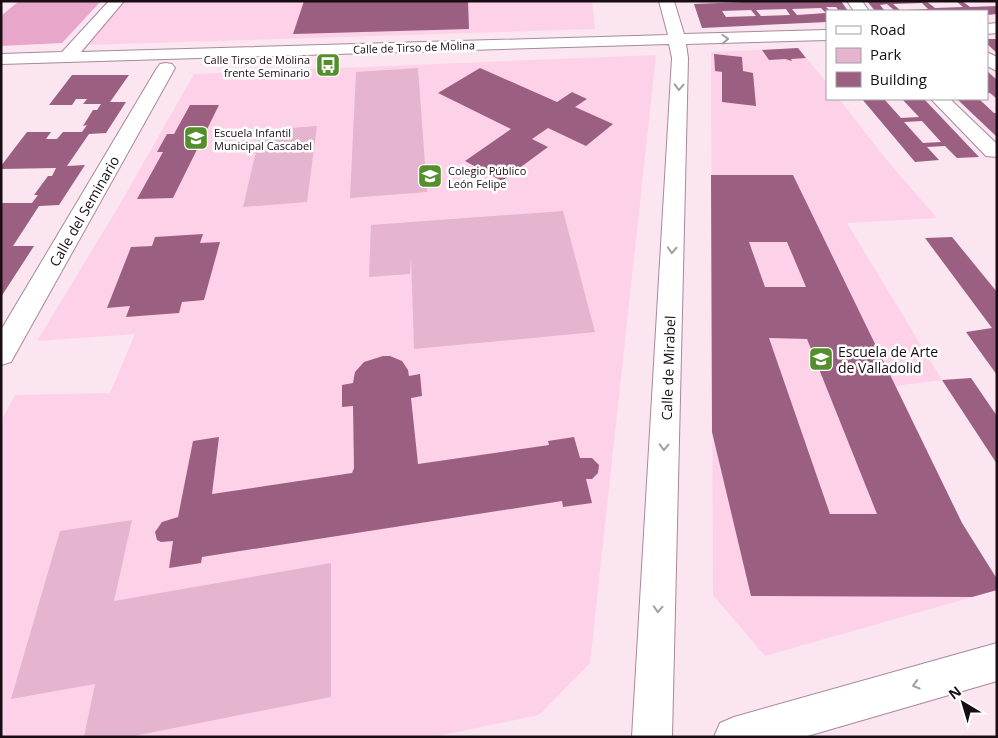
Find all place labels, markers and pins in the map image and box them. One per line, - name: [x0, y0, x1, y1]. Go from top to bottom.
- place label: Calle Tirso de Molina frente Seminario: [204, 52, 310, 80]
- bus stop icon: Calle Tirso de Molina frente Seminario: [315, 52, 341, 78]
- school or university icon: Escuela Infantil Municipal Cascabel: [183, 125, 209, 151]
- place label: Escuela Infantil Municipal Cascabel: [214, 125, 312, 153]
- school or university icon: Colegio Público León Felipe: [417, 163, 443, 189]
- place label: Colegio Público León Felipe: [448, 163, 527, 191]
- place label: Escuela de Arte de Valladolid: [838, 342, 938, 377]
- school or university icon: Escuela de Arte de Valladolid: [808, 346, 834, 372]

